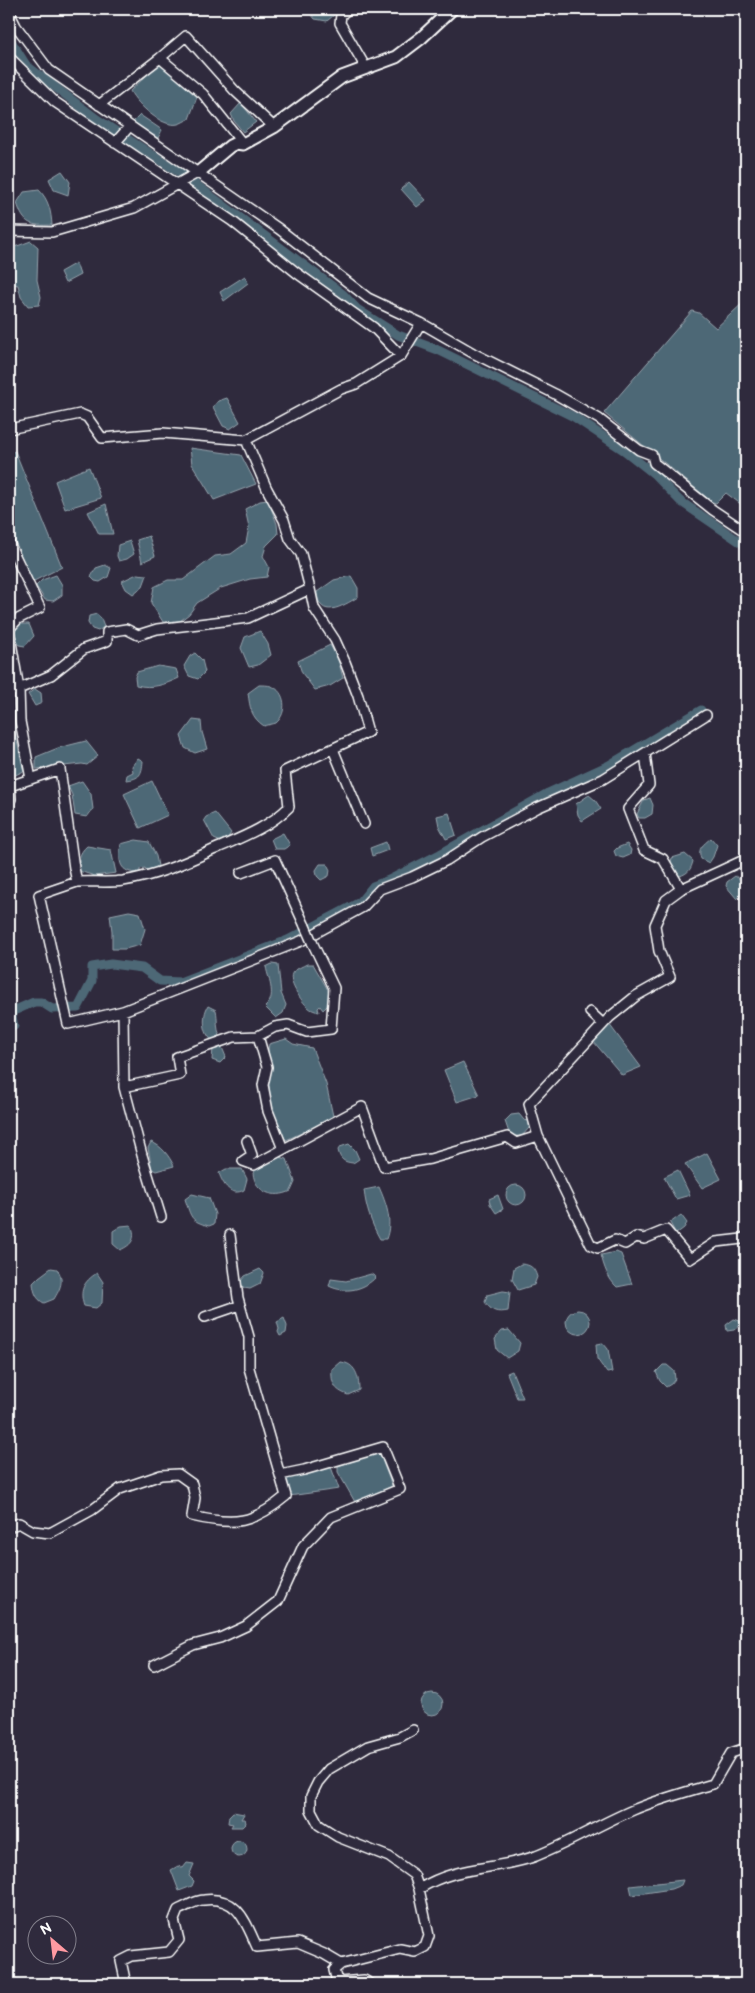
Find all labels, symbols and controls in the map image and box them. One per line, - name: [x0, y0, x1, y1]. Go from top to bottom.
- north arrow: [28, 1916, 78, 1966]
- text: N: [37, 1919, 55, 1939]

